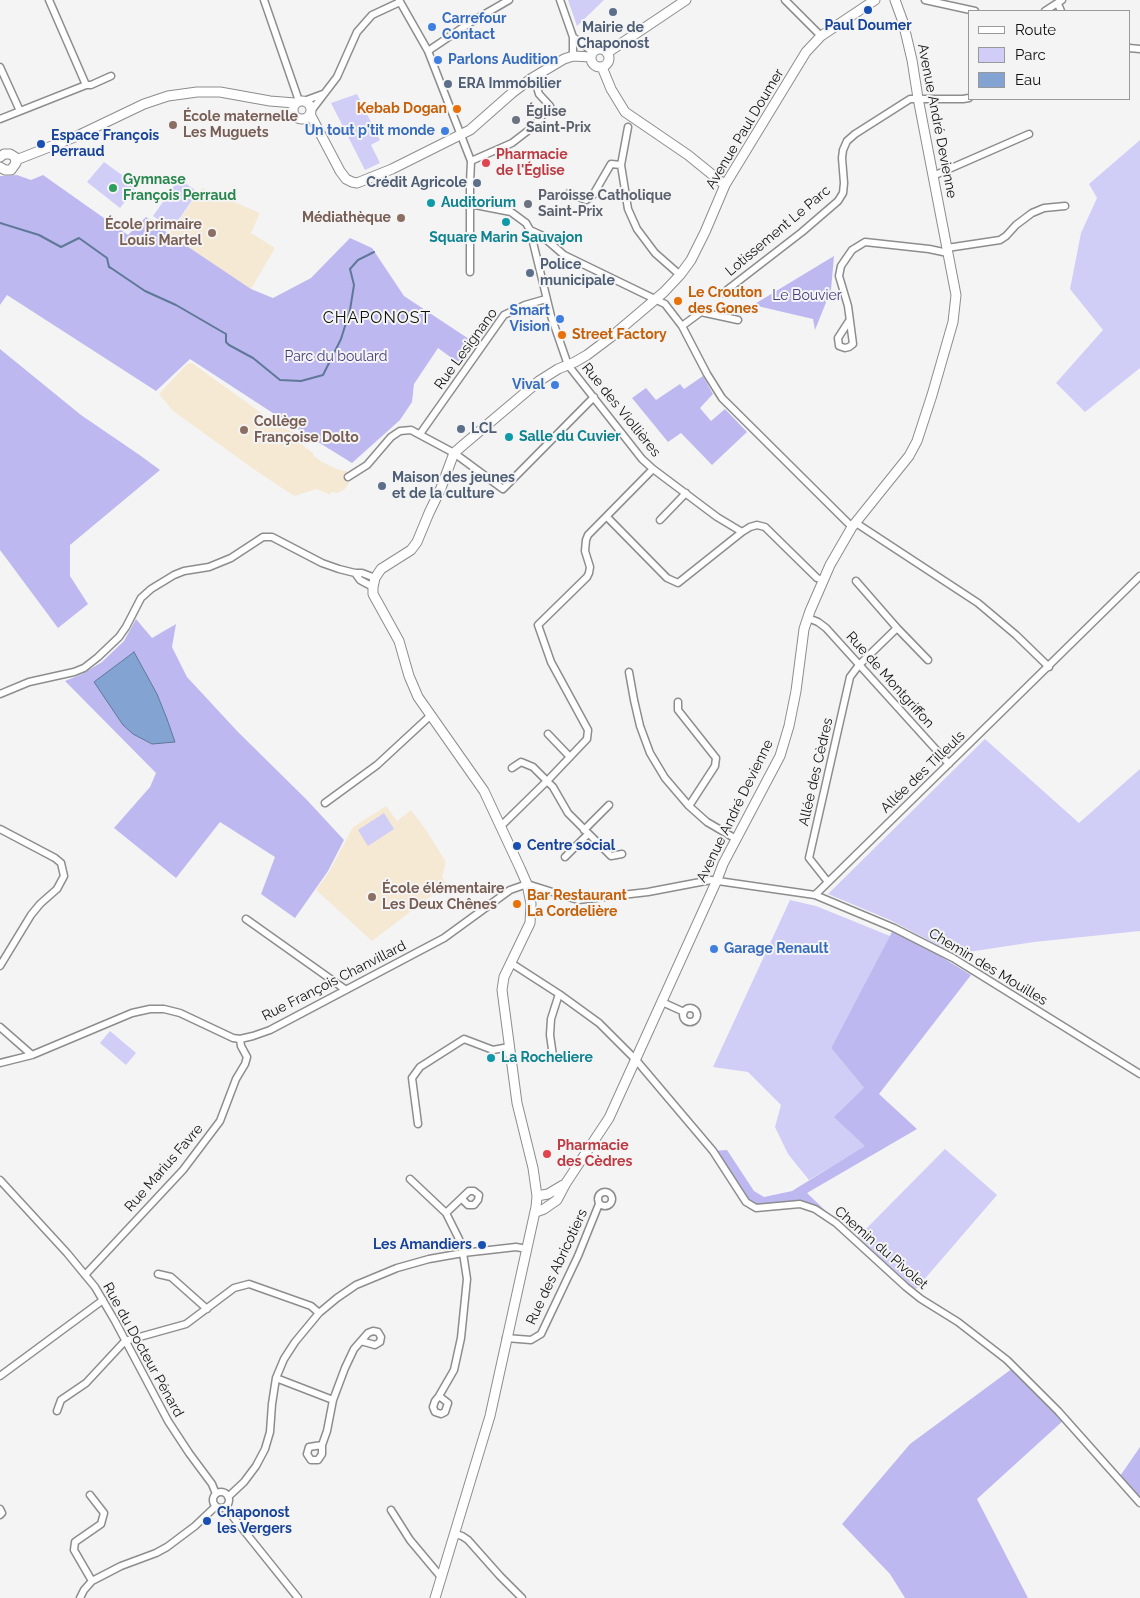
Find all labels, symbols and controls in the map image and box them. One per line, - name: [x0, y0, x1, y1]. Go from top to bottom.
- marker: Paul Doumer: [862, 4, 874, 16]
- marker: Mairie de Chaponost: [607, 6, 619, 18]
- legend: [968, 10, 1130, 100]
- place label: Carrefour Contact: [442, 11, 506, 44]
- place label: Paul Doumer: [824, 18, 912, 34]
- place label: Mairie de Chaponost: [577, 20, 649, 52]
- marker: Carrefour Contact: [426, 21, 438, 33]
- text: Route: [1015, 21, 1056, 39]
- street label: Avenue André Devienne: [914, 42, 960, 200]
- text: Parc: [1015, 46, 1046, 64]
- place label: Parlons Audition: [448, 52, 558, 68]
- marker: Parlons Audition: [432, 54, 444, 66]
- street label: Avenue Paul Doumer: [702, 66, 788, 192]
- text: Eau: [1015, 71, 1041, 89]
- place label: ERA Immobilier: [458, 76, 561, 92]
- marker: ERA Immobilier: [442, 78, 454, 90]
- place label: Kebab Dogan: [357, 101, 447, 117]
- marker: Kebab Dogan: [451, 103, 463, 115]
- place label: Église Saint-Prix: [526, 104, 591, 136]
- place label: École maternelle Les Muguets: [183, 109, 298, 142]
- marker: Église Saint-Prix: [510, 114, 522, 126]
- marker: École maternelle Les Muguets: [167, 119, 179, 131]
- place label: Un tout p'tit monde: [305, 123, 435, 139]
- marker: Un tout p'tit monde: [439, 125, 451, 137]
- place label: Espace François Perraud: [51, 128, 159, 160]
- marker: Espace François Perraud: [35, 138, 47, 150]
- place label: Pharmacie de l'Église: [496, 147, 568, 180]
- marker: Pharmacie de l'Église: [480, 157, 492, 169]
- place label: Gymnase François Perraud: [123, 172, 236, 204]
- place label: Crédit Agricole: [366, 175, 467, 191]
- marker: Crédit Agricole: [471, 177, 483, 189]
- marker: Gymnase François Perraud: [107, 182, 119, 194]
- street label: Lotissement Le Parc: [722, 182, 834, 280]
- place label: Paroisse Catholique Saint-Prix: [538, 188, 671, 220]
- place label: Auditorium: [441, 195, 516, 211]
- marker: Auditorium: [425, 197, 437, 209]
- marker: Paroisse Catholique Saint-Prix: [522, 198, 534, 210]
- place label: Médiathèque: [302, 210, 391, 226]
- marker: Médiathèque: [395, 212, 407, 224]
- marker: Square Marin Sauvajon: [500, 216, 512, 228]
- place label: École primaire Louis Martel: [105, 217, 202, 250]
- marker: École primaire Louis Martel: [206, 227, 218, 239]
- place label: Square Marin Sauvajon: [429, 230, 583, 246]
- place label: Police municipale: [540, 257, 615, 290]
- marker: Police municipale: [524, 267, 536, 279]
- place label: Le Crouton des Gones: [688, 285, 762, 318]
- park label: Le Bouvier: [772, 288, 842, 304]
- marker: Le Crouton des Gones: [672, 295, 684, 307]
- place label: Smart Vision: [510, 303, 550, 336]
- street label: Rue Lesignano: [431, 305, 501, 393]
- district label: CHAPONOST: [322, 308, 432, 328]
- marker: Smart Vision: [554, 313, 566, 325]
- place label: Street Factory: [572, 327, 667, 343]
- marker: Street Factory: [556, 329, 568, 341]
- park label: Parc du boulard: [285, 349, 387, 365]
- street label: Rue des Viollières: [578, 360, 664, 460]
- place label: Vival: [512, 377, 545, 393]
- marker: Vival: [549, 379, 561, 391]
- place label: Collège Françoise Dolto: [254, 414, 359, 447]
- place label: LCL: [471, 421, 497, 437]
- marker: LCL: [455, 423, 467, 435]
- marker: Collège Françoise Dolto: [238, 424, 250, 436]
- place label: Salle du Cuvier: [519, 429, 621, 445]
- marker: Salle du Cuvier: [503, 431, 515, 443]
- place label: Maison des jeunes et de la culture: [392, 470, 515, 502]
- marker: Maison des jeunes et de la culture: [376, 480, 388, 492]
- street label: Rue de Montgriffon: [842, 628, 938, 732]
- street label: Allée des Cèdres: [795, 716, 837, 828]
- street label: Allée des Tilleuls: [877, 728, 969, 816]
- street label: Avenue André Devienne: [693, 737, 777, 885]
- place label: Centre social: [527, 838, 615, 854]
- marker: Centre social: [511, 840, 523, 852]
- place label: École élémentaire Les Deux Chênes: [382, 881, 505, 914]
- place label: Bar Restaurant La Cordelière: [527, 888, 627, 920]
- marker: École élémentaire Les Deux Chênes: [366, 891, 378, 903]
- marker: Bar Restaurant La Cordelière: [511, 898, 523, 910]
- street label: Chemin des Mouilles: [926, 925, 1050, 1009]
- street label: Rue François Chanvillard: [259, 937, 409, 1025]
- place label: Garage Renault: [724, 941, 829, 957]
- marker: Garage Renault: [708, 943, 720, 955]
- place label: La Rocheliere: [501, 1050, 593, 1066]
- marker: La Rocheliere: [485, 1052, 497, 1064]
- street label: Rue Marius Favre: [121, 1121, 207, 1215]
- place label: Pharmacie des Cèdres: [557, 1138, 632, 1170]
- marker: Pharmacie des Cèdres: [541, 1148, 553, 1160]
- street label: Chemin du Pivolet: [831, 1203, 931, 1293]
- street label: Rue des Abricotiers: [523, 1206, 591, 1328]
- place label: Les Amandiers: [373, 1237, 472, 1253]
- marker: Les Amandiers: [476, 1239, 488, 1251]
- street label: Rue du Docteur Pénard: [99, 1280, 187, 1420]
- place label: Chaponost les Vergers: [217, 1505, 292, 1538]
- marker: Chaponost les Vergers: [201, 1515, 213, 1527]

